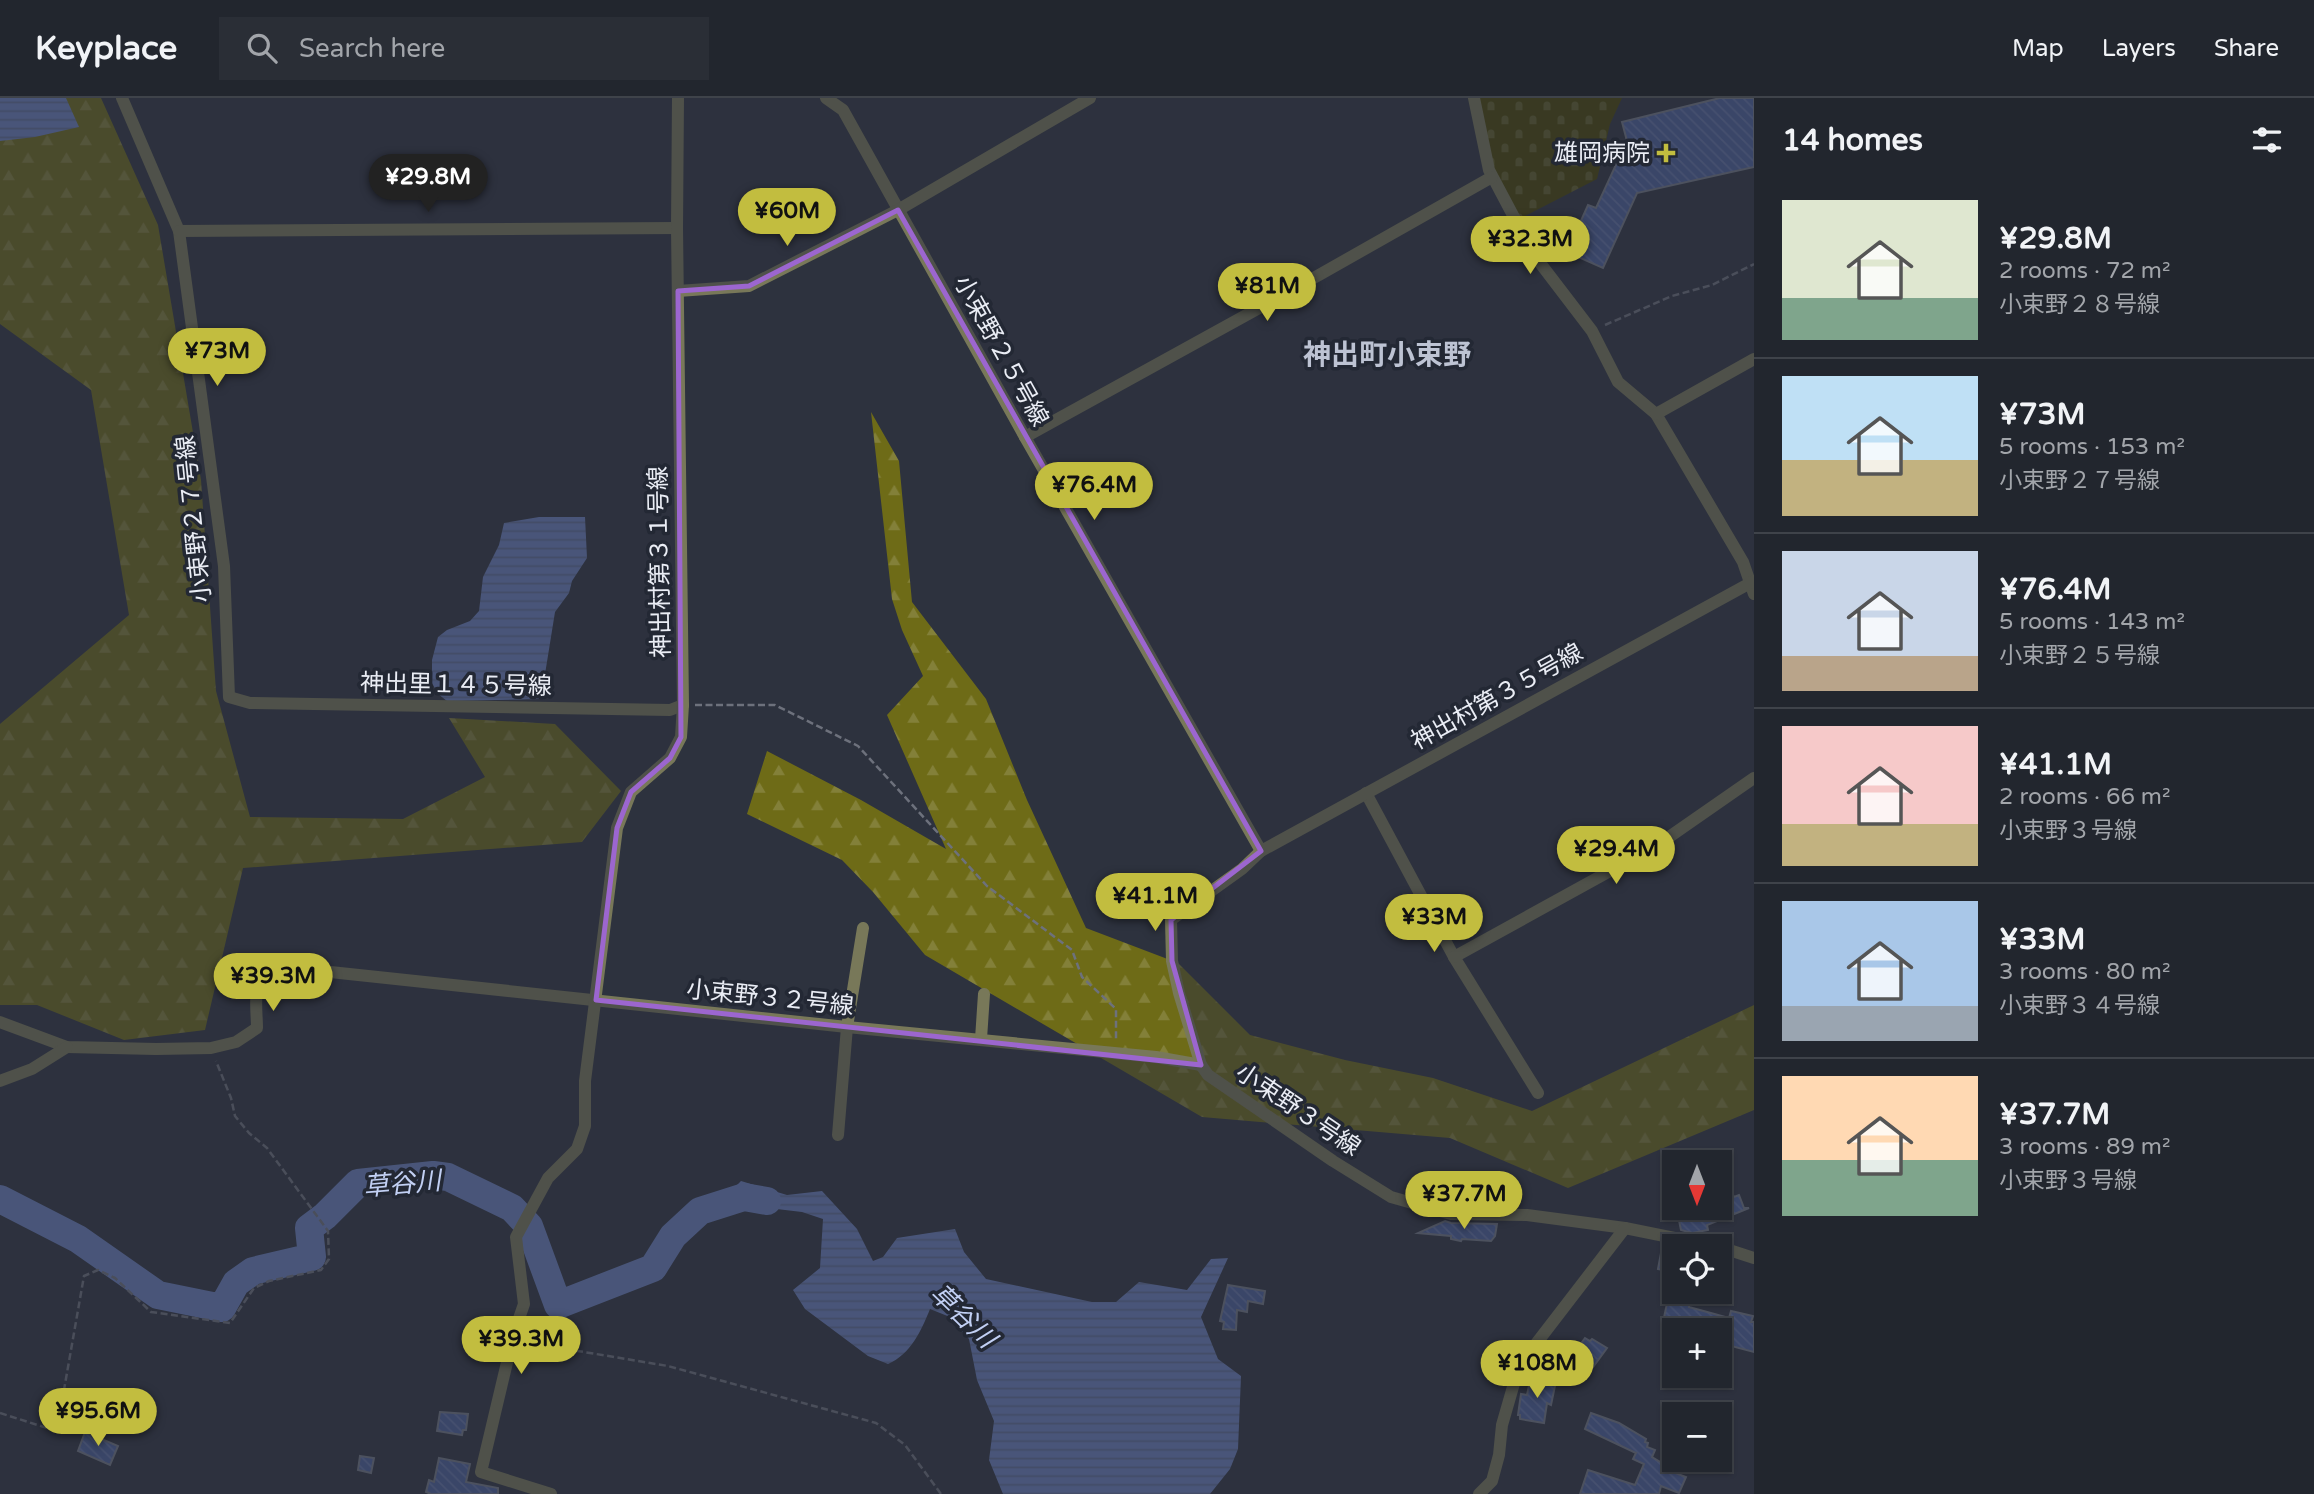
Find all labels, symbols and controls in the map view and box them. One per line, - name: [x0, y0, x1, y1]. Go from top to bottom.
- search box: [219, 17, 709, 80]
- text: Keyplace: [35, 29, 177, 68]
- icon: search: [243, 29, 281, 67]
- text: Search here: [299, 33, 445, 64]
- text: Map: [2012, 34, 2064, 63]
- text: Layers: [2102, 34, 2176, 63]
- text: Share: [2214, 34, 2279, 63]
- icon: filters: [2248, 121, 2286, 159]
- text: 14 homes: [1782, 122, 1923, 159]
- place label: 雄岡病院: [1554, 139, 1650, 168]
- marker: 雄岡病院: [1656, 143, 1676, 163]
- pin: ¥29.8M: [371, 155, 485, 214]
- text: ¥29.8M: [385, 163, 471, 191]
- pin: ¥60M: [746, 188, 828, 248]
- text: ¥60M: [754, 197, 820, 225]
- pin: ¥32.3M: [1473, 216, 1587, 276]
- text: ¥29.8M: [1999, 220, 2112, 257]
- text: ¥32.3M: [1487, 225, 1573, 253]
- icon: home: [1838, 228, 1922, 312]
- text: 2 rooms · 72 m²: [1999, 257, 2170, 285]
- pin: ¥81M: [1226, 264, 1308, 323]
- street label: 小束野２５号線: [948, 271, 1054, 431]
- text: ¥81M: [1234, 272, 1300, 300]
- text: 小束野２８号線: [1999, 291, 2160, 319]
- pin: ¥73M: [176, 328, 258, 388]
- text: ¥73M: [184, 337, 250, 365]
- district label: 神出町小束野: [1303, 338, 1471, 372]
- text: ¥73M: [1999, 396, 2085, 433]
- icon: home: [1838, 404, 1922, 488]
- text: 5 rooms · 153 m²: [1999, 433, 2185, 461]
- street label: 小束野２７号線: [171, 434, 217, 604]
- pin: ¥76.4M: [1037, 462, 1151, 522]
- street label: 神出村第３１号線: [644, 466, 676, 658]
- text: 小束野２７号線: [1999, 467, 2160, 495]
- text: ¥76.4M: [1051, 471, 1137, 499]
- text: ¥76.4M: [1999, 571, 2111, 608]
- icon: home: [1838, 579, 1922, 663]
- text: 5 rooms · 143 m²: [1999, 608, 2185, 636]
- street label: 神出村第３５号線: [1406, 638, 1588, 756]
- text: 小束野２５号線: [1999, 642, 2160, 670]
- street label: 神出里１４５号線: [360, 669, 552, 701]
- text: ¥41.1M: [1999, 746, 2112, 783]
- icon: home: [1838, 754, 1922, 838]
- text: 2 rooms · 66 m²: [1999, 783, 2170, 811]
- text: 小束野３号線: [1999, 817, 2137, 845]
- pin: ¥29.4M: [1559, 826, 1673, 886]
- text: ¥29.4M: [1573, 835, 1659, 863]
- pin: ¥41.1M: [1098, 874, 1212, 933]
- text: ¥41.1M: [1112, 882, 1198, 910]
- pin: ¥33M: [1393, 894, 1475, 954]
- text: ¥33M: [1401, 903, 1467, 931]
- text: ¥33M: [1999, 921, 2085, 958]
- icon: home: [1838, 929, 1922, 1013]
- pin: ¥39.3M: [216, 954, 330, 1013]
- text: 3 rooms · 80 m²: [1999, 958, 2170, 986]
- text: ¥39.3M: [230, 962, 316, 990]
- street label: 小束野３２号線: [685, 975, 855, 1021]
- text: 小束野３４号線: [1999, 992, 2160, 1020]
- street label: 小束野３号線: [1230, 1058, 1366, 1162]
- text: ¥37.7M: [1999, 1096, 2110, 1133]
- icon: home: [1838, 1104, 1922, 1188]
- text: 3 rooms · 89 m²: [1999, 1133, 2170, 1161]
- north arrow: [1662, 1150, 1732, 1220]
- map controls: [1662, 1150, 1732, 1472]
- water label: 草谷川: [362, 1165, 445, 1203]
- text: 小束野３号線: [1999, 1167, 2137, 1195]
- pin: ¥37.7M: [1407, 1172, 1521, 1231]
- text: ¥37.7M: [1421, 1180, 1507, 1208]
- button: locate: [1662, 1234, 1732, 1304]
- water label: 草谷川: [924, 1278, 1004, 1356]
- pin: ¥39.3M: [464, 1316, 578, 1376]
- button: +: [1662, 1318, 1732, 1388]
- text: ¥39.3M: [478, 1325, 564, 1353]
- pin: ¥108M: [1488, 1340, 1586, 1400]
- text: ¥108M: [1497, 1349, 1577, 1377]
- pin: ¥95.6M: [41, 1388, 155, 1448]
- text: ¥95.6M: [55, 1397, 141, 1425]
- button: −: [1662, 1402, 1732, 1472]

